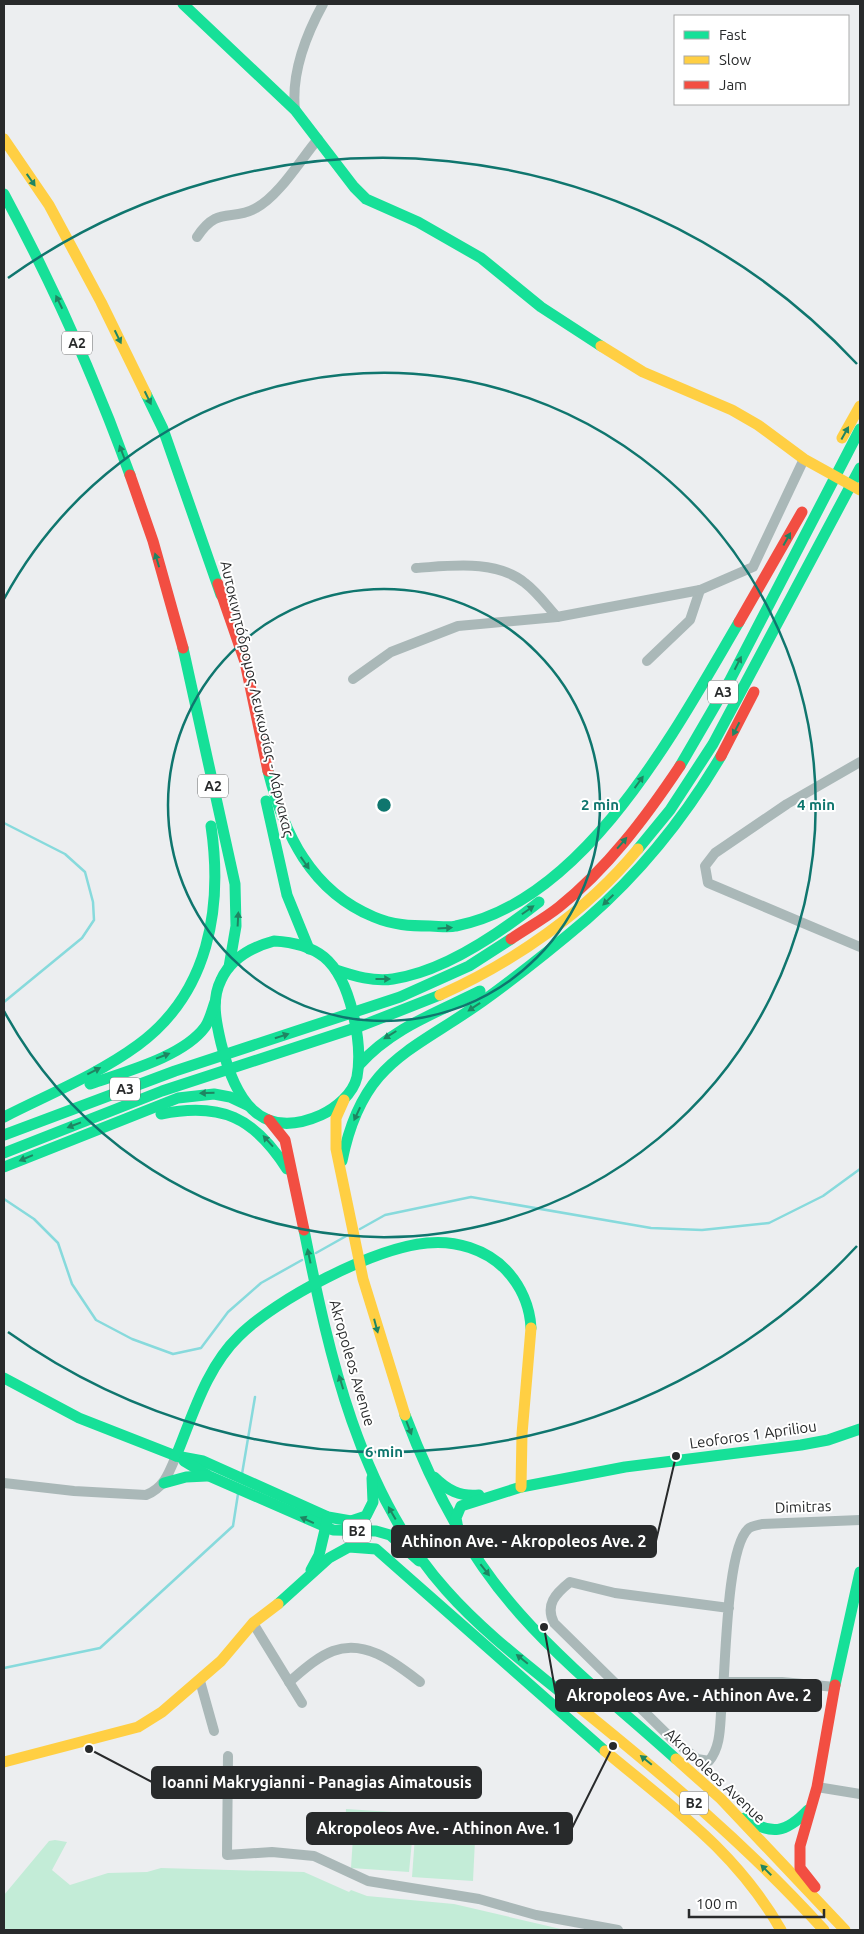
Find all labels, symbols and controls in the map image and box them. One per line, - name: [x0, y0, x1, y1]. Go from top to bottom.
- legend: [674, 15, 849, 105]
- text: Fast: [719, 26, 747, 43]
- text: Slow: [719, 51, 752, 68]
- text: Jam: [719, 76, 747, 93]
- one-way arrow: [26, 173, 36, 186]
- one-way arrow: [55, 295, 63, 309]
- one-way arrow: [115, 330, 123, 344]
- road number: A2: [62, 332, 92, 354]
- one-way arrow: [144, 391, 152, 405]
- one-way arrow: [841, 426, 850, 439]
- one-way arrow: [117, 445, 125, 459]
- one-way arrow: [783, 532, 792, 545]
- one-way arrow: [153, 553, 161, 568]
- street label: Αυτοκινητόδρομος Λευκωσίας - Λάρνακας: [217, 559, 298, 839]
- one-way arrow: [734, 656, 742, 670]
- road number: A3: [708, 680, 738, 704]
- one-way arrow: [732, 722, 740, 736]
- road number: A2: [198, 774, 228, 798]
- one-way arrow: [634, 775, 644, 789]
- centre of rings: [375, 796, 393, 814]
- text: 2 min: [581, 796, 619, 813]
- text: 4 min: [797, 796, 835, 813]
- one-way arrow: [616, 837, 627, 850]
- one-way arrow: [300, 856, 310, 870]
- one-way arrow: [602, 894, 614, 906]
- one-way arrow: [521, 905, 535, 915]
- one-way arrow: [235, 911, 243, 927]
- one-way arrow: [438, 924, 454, 932]
- one-way arrow: [376, 975, 392, 983]
- one-way arrow: [468, 1002, 481, 1012]
- one-way arrow: [274, 1031, 289, 1039]
- one-way arrow: [383, 1031, 396, 1040]
- one-way arrow: [156, 1051, 171, 1059]
- one-way arrow: [87, 1067, 101, 1075]
- road number: A3: [110, 1078, 140, 1100]
- one-way arrow: [198, 1089, 214, 1097]
- one-way arrow: [353, 1107, 361, 1121]
- one-way arrow: [66, 1121, 81, 1129]
- one-way arrow: [263, 1135, 274, 1148]
- one-way arrow: [19, 1155, 33, 1163]
- one-way arrow: [305, 1248, 313, 1263]
- street label: Akropoleos Avenue: [326, 1298, 379, 1428]
- one-way arrow: [372, 1319, 380, 1334]
- one-way arrow: [336, 1374, 344, 1389]
- street label: Leoforos 1 Apriliou: [688, 1417, 818, 1452]
- one-way arrow: [406, 1420, 414, 1435]
- text: 6 min: [365, 1443, 403, 1460]
- street label: Dimitras: [774, 1497, 832, 1516]
- one-way arrow: [388, 1506, 397, 1519]
- one-way arrow: [300, 1515, 314, 1523]
- road number: B2: [343, 1520, 371, 1542]
- callout: Athinon Ave. - Akropoleos Ave. 2: [392, 1526, 656, 1557]
- text: Athinon Ave. - Akropoleos Ave. 2: [402, 1532, 646, 1550]
- one-way arrow: [480, 1563, 491, 1576]
- one-way arrow: [515, 1654, 528, 1665]
- callout: Akropoleos Ave. - Athinon Ave. 2: [556, 1680, 821, 1711]
- text: Akropoleos Ave. - Athinon Ave. 2: [567, 1686, 811, 1704]
- street label: Akropoleos Avenue: [662, 1725, 769, 1826]
- one-way arrow: [640, 1755, 653, 1766]
- callout: Ioanni Makrygianni - Panagias Aimatousis: [152, 1767, 481, 1798]
- text: Ioanni Makrygianni - Panagias Aimatousis: [162, 1773, 472, 1791]
- road number: B2: [680, 1792, 708, 1815]
- callout: Akropoleos Ave. - Athinon Ave. 1: [307, 1813, 572, 1844]
- text: Akropoleos Ave. - Athinon Ave. 1: [317, 1819, 561, 1837]
- one-way arrow: [760, 1864, 772, 1876]
- scale bar: [689, 1886, 824, 1918]
- text: 100 m: [696, 1895, 738, 1912]

